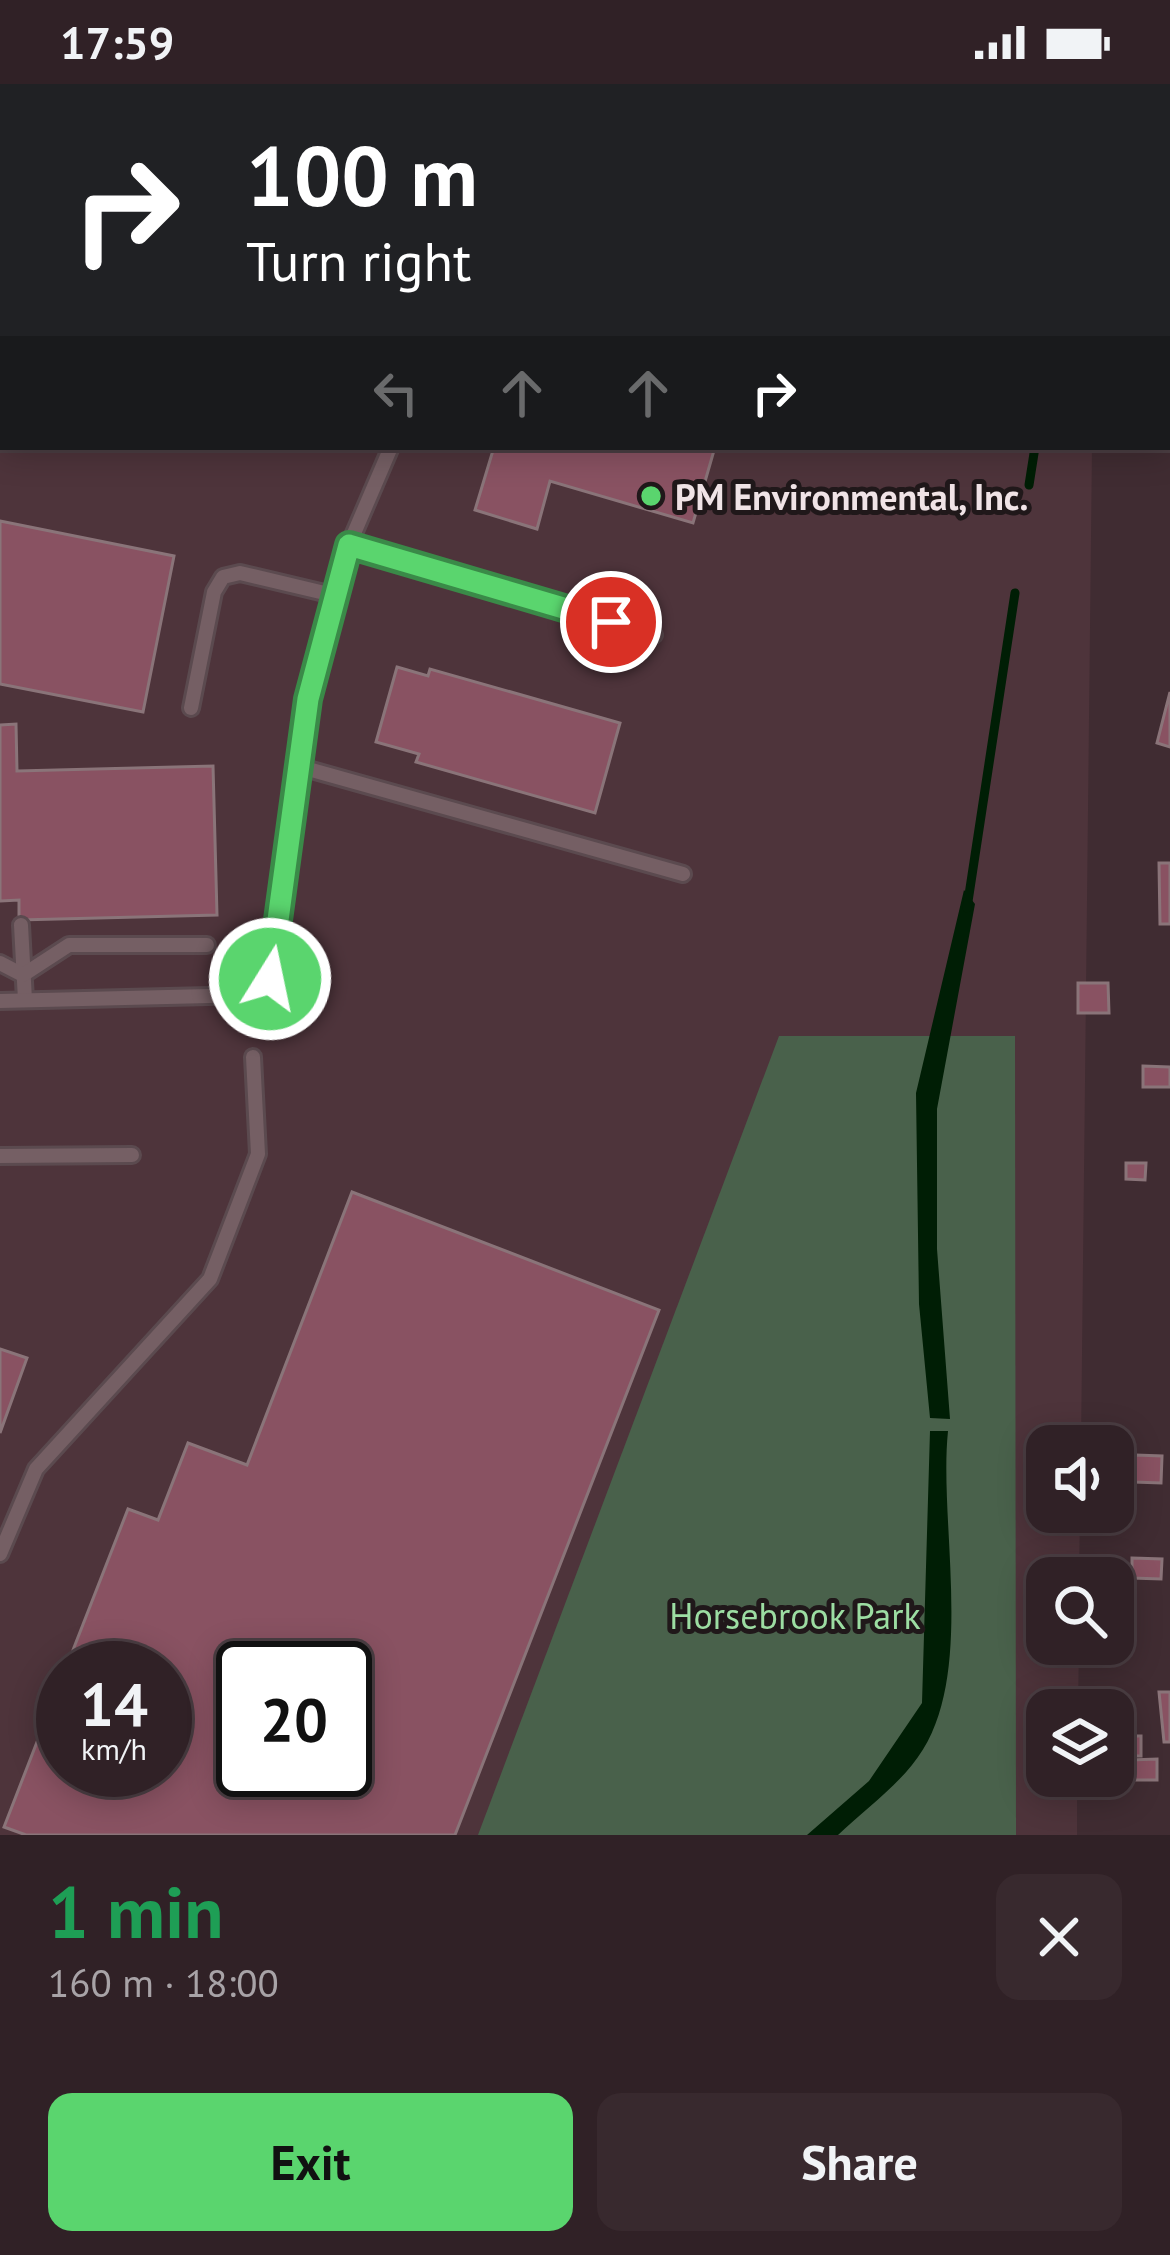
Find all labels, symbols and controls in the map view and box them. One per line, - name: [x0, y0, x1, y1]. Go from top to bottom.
- text: 17:59: [60, 13, 174, 71]
- text: 100 m: [246, 120, 478, 229]
- icon: right: [48, 132, 204, 288]
- text: Turn right: [246, 226, 471, 296]
- icon: left: [363, 360, 429, 426]
- icon: ahead: [489, 360, 555, 426]
- icon: ahead: [615, 360, 681, 426]
- icon: right: [741, 360, 807, 426]
- place label: PM Environmental, Inc.: [675, 473, 1028, 520]
- marker: PM Environmental, Inc.: [638, 483, 664, 509]
- pin: [560, 571, 662, 673]
- icon: arrive: [578, 589, 644, 655]
- position arrow: [207, 916, 333, 1042]
- map controls: [1026, 1425, 1134, 1797]
- button: sound: [1026, 1425, 1134, 1533]
- button: search: [1026, 1557, 1134, 1665]
- park label: Horsebrook Park: [669, 1592, 921, 1639]
- speed limit sign: 20: [216, 1641, 372, 1797]
- text: 14: [80, 1665, 148, 1743]
- button: layers: [1026, 1689, 1134, 1797]
- text: km/h: [81, 1729, 147, 1768]
- text: 1 min: [48, 1865, 224, 1958]
- button: close: [996, 1874, 1122, 2000]
- text: 160 m · 18:00: [48, 1957, 279, 2008]
- button: Exit: [48, 2093, 573, 2231]
- button: Share: [597, 2093, 1122, 2231]

